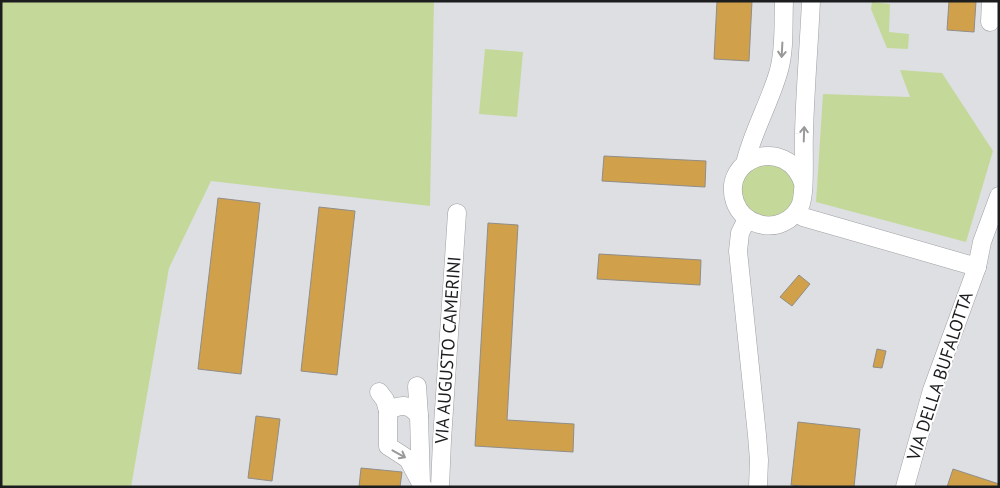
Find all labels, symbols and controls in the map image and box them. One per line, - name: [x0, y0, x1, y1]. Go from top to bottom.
- one-way arrow: [777, 42, 786, 58]
- one-way arrow: [799, 126, 809, 142]
- street label: VIA AUGUSTO CAMERINI: [429, 255, 466, 445]
- street label: VIA DELLA BUFALOTTA: [901, 288, 978, 464]
- one-way arrow: [392, 449, 407, 459]

